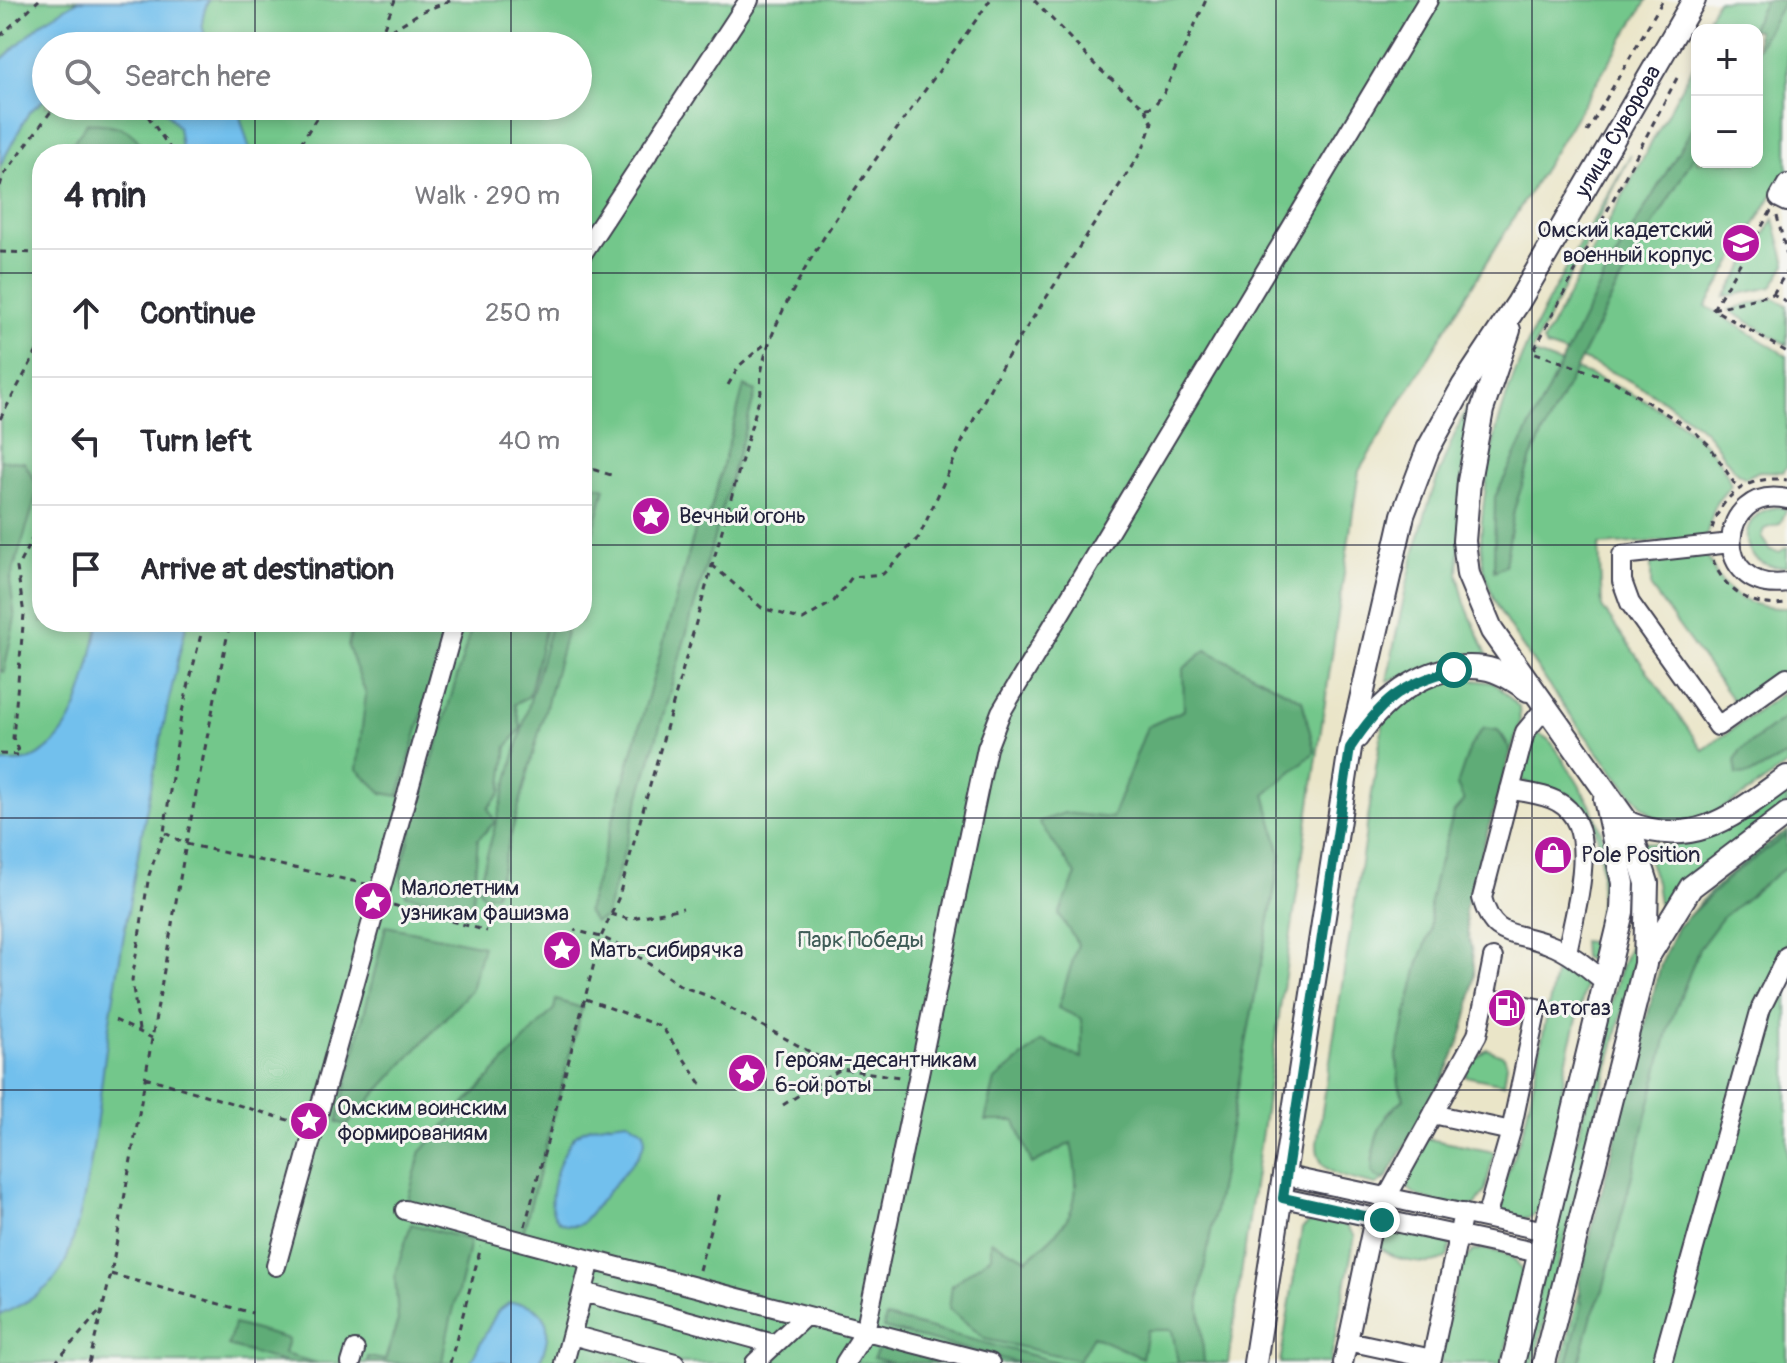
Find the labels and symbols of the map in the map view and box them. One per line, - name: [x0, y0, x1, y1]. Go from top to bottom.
- street label: улица Суворова: [1568, 60, 1667, 203]
- place label: Омский кадетский военный корпус: [1537, 216, 1713, 269]
- school or university icon: Омский кадетский военный корпус: [1720, 222, 1762, 264]
- place icon: Вечный огонь: [630, 495, 672, 537]
- place label: Вечный огонь: [679, 502, 806, 530]
- route start: [1436, 652, 1472, 688]
- shop icon: Pole Position: [1532, 834, 1574, 876]
- place label: Pole Position: [1581, 841, 1700, 869]
- place label: Малолетним узникам фашизма: [400, 874, 569, 927]
- place icon: Малолетним узникам фашизма: [352, 880, 394, 922]
- park label: Парк Победы: [798, 926, 924, 954]
- place icon: Мать-сибирячка: [541, 929, 583, 971]
- place label: Мать-сибирячка: [590, 936, 743, 964]
- fuel station icon: Автогаз: [1486, 987, 1528, 1029]
- place label: Автогаз: [1535, 994, 1611, 1022]
- place label: Героям-десантникам 6-ой роты: [775, 1046, 977, 1099]
- place icon: Героям-десантникам 6-ой роты: [726, 1052, 768, 1094]
- place label: Омским воинским формированиям: [337, 1094, 507, 1147]
- place icon: Омским воинским формированиям: [288, 1100, 330, 1142]
- route end: [1364, 1202, 1400, 1238]

